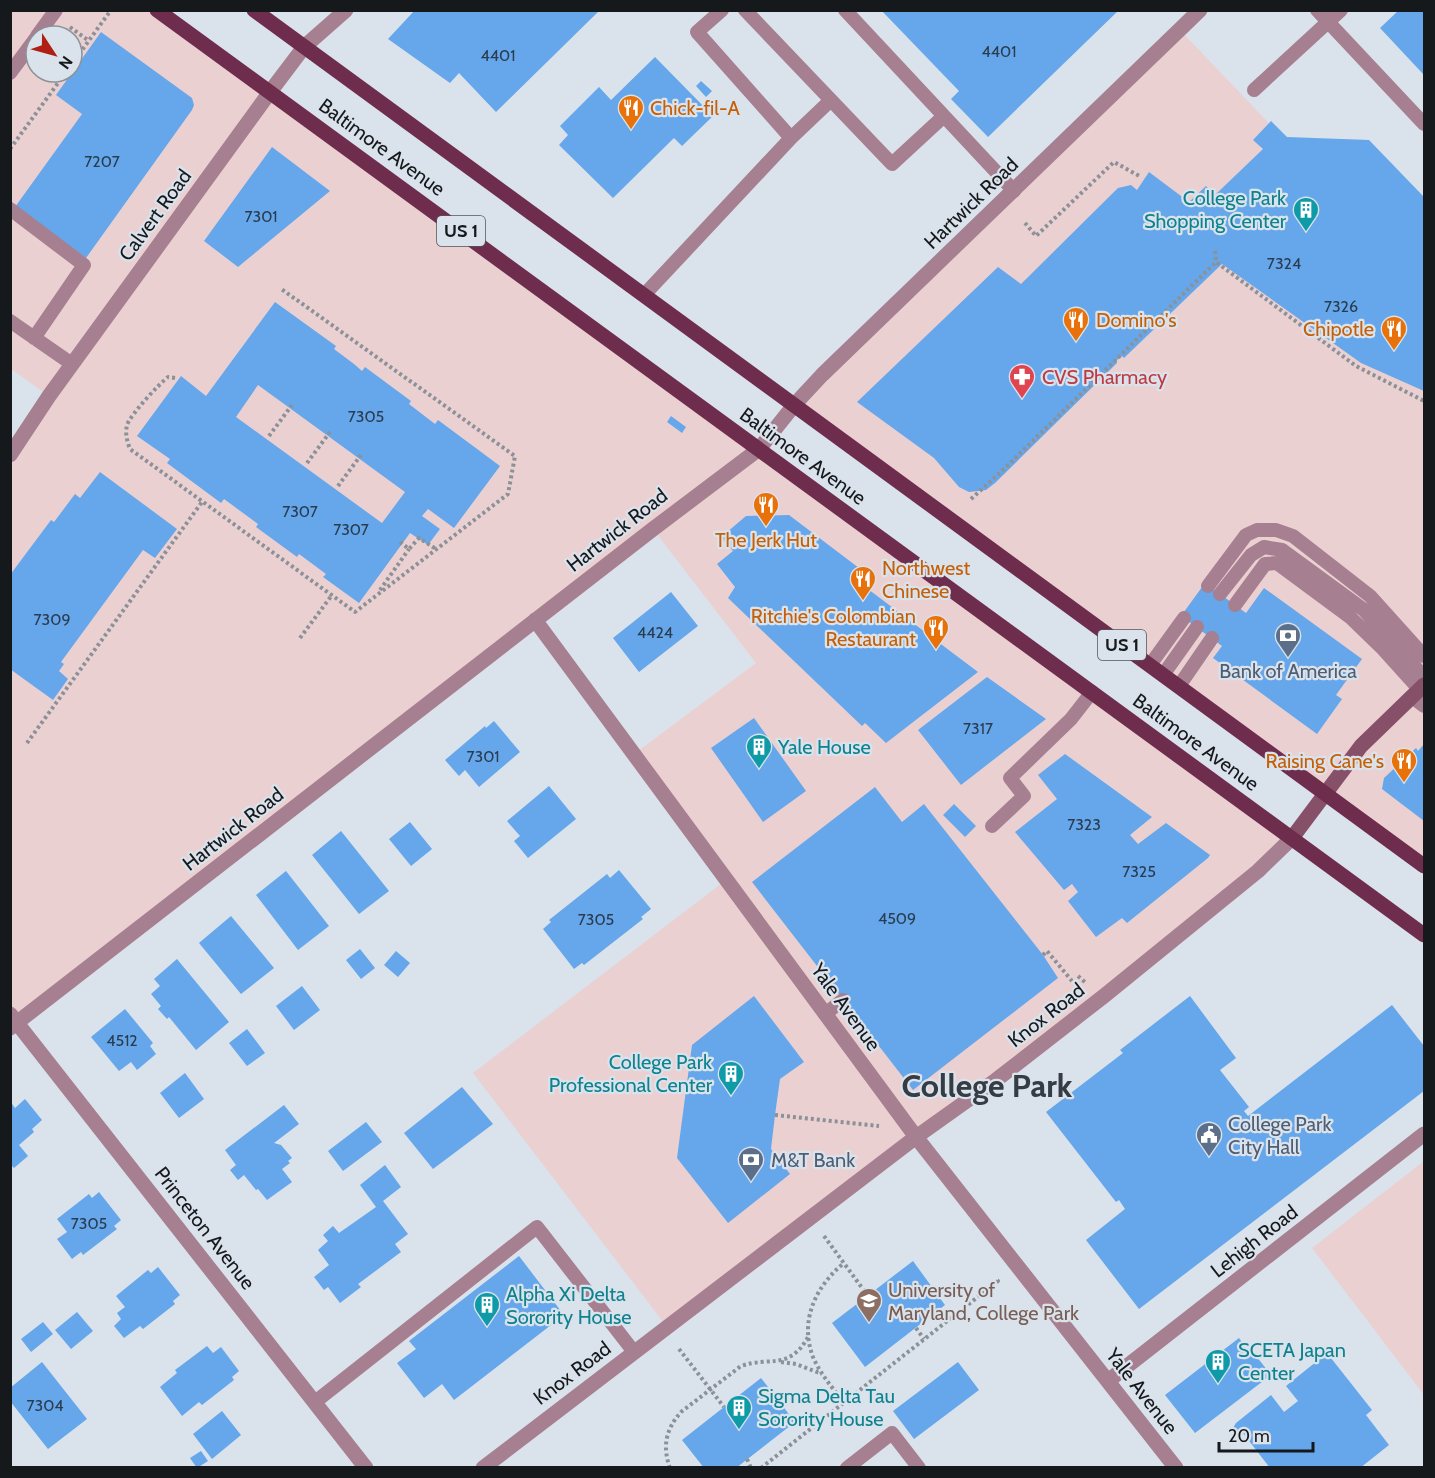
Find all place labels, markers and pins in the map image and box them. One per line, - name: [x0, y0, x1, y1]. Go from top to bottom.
- restaurant icon: Chick-fil-A: [616, 93, 646, 131]
- place label: Chick-fil-A: [650, 96, 740, 120]
- place label: College Park Shopping Center: [1144, 186, 1287, 233]
- building icon: College Park Shopping Center: [1291, 195, 1321, 233]
- restaurant icon: Domino's: [1061, 305, 1091, 343]
- place label: Domino's: [1096, 308, 1176, 332]
- restaurant icon: Chipotle: [1379, 314, 1409, 352]
- place label: Chipotle: [1303, 317, 1374, 341]
- pharmacy icon: CVS Pharmacy: [1007, 362, 1037, 400]
- place label: CVS Pharmacy: [1042, 365, 1167, 389]
- restaurant icon: The Jerk Hut: [751, 490, 781, 528]
- place label: The Jerk Hut: [715, 528, 817, 552]
- place label: Northwest Chinese: [882, 556, 970, 603]
- restaurant icon: Northwest Chinese: [848, 564, 878, 602]
- place label: Ritchie's Colombian Restaurant: [751, 604, 916, 651]
- restaurant icon: Ritchie's Colombian Restaurant: [921, 613, 951, 651]
- bank icon: Bank of America: [1273, 621, 1303, 659]
- place label: Bank of America: [1219, 659, 1357, 683]
- building icon: Yale House: [744, 732, 774, 770]
- place label: Yale House: [777, 735, 871, 759]
- restaurant icon: Raising Cane's: [1389, 746, 1419, 784]
- place label: Raising Cane's: [1266, 749, 1384, 773]
- place label: College Park Professional Center: [549, 1050, 713, 1097]
- building icon: College Park Professional Center: [716, 1059, 746, 1097]
- place label: College Park City Hall: [1228, 1112, 1331, 1159]
- public building icon: College Park City Hall: [1194, 1120, 1224, 1158]
- bank icon: M&T Bank: [736, 1145, 766, 1183]
- place label: M&T Bank: [771, 1148, 855, 1172]
- place label: University of Maryland, College Park: [888, 1278, 1079, 1325]
- place label: Alpha Xi Delta Sorority House: [506, 1282, 631, 1329]
- school or university icon: University of Maryland, College Park: [854, 1286, 884, 1324]
- building icon: Alpha Xi Delta Sorority House: [472, 1290, 502, 1328]
- place label: SCETA Japan Center: [1238, 1338, 1346, 1385]
- building icon: SCETA Japan Center: [1203, 1347, 1233, 1385]
- place label: Sigma Delta Tau Sorority House: [758, 1384, 895, 1431]
- building icon: Sigma Delta Tau Sorority House: [724, 1393, 754, 1431]

